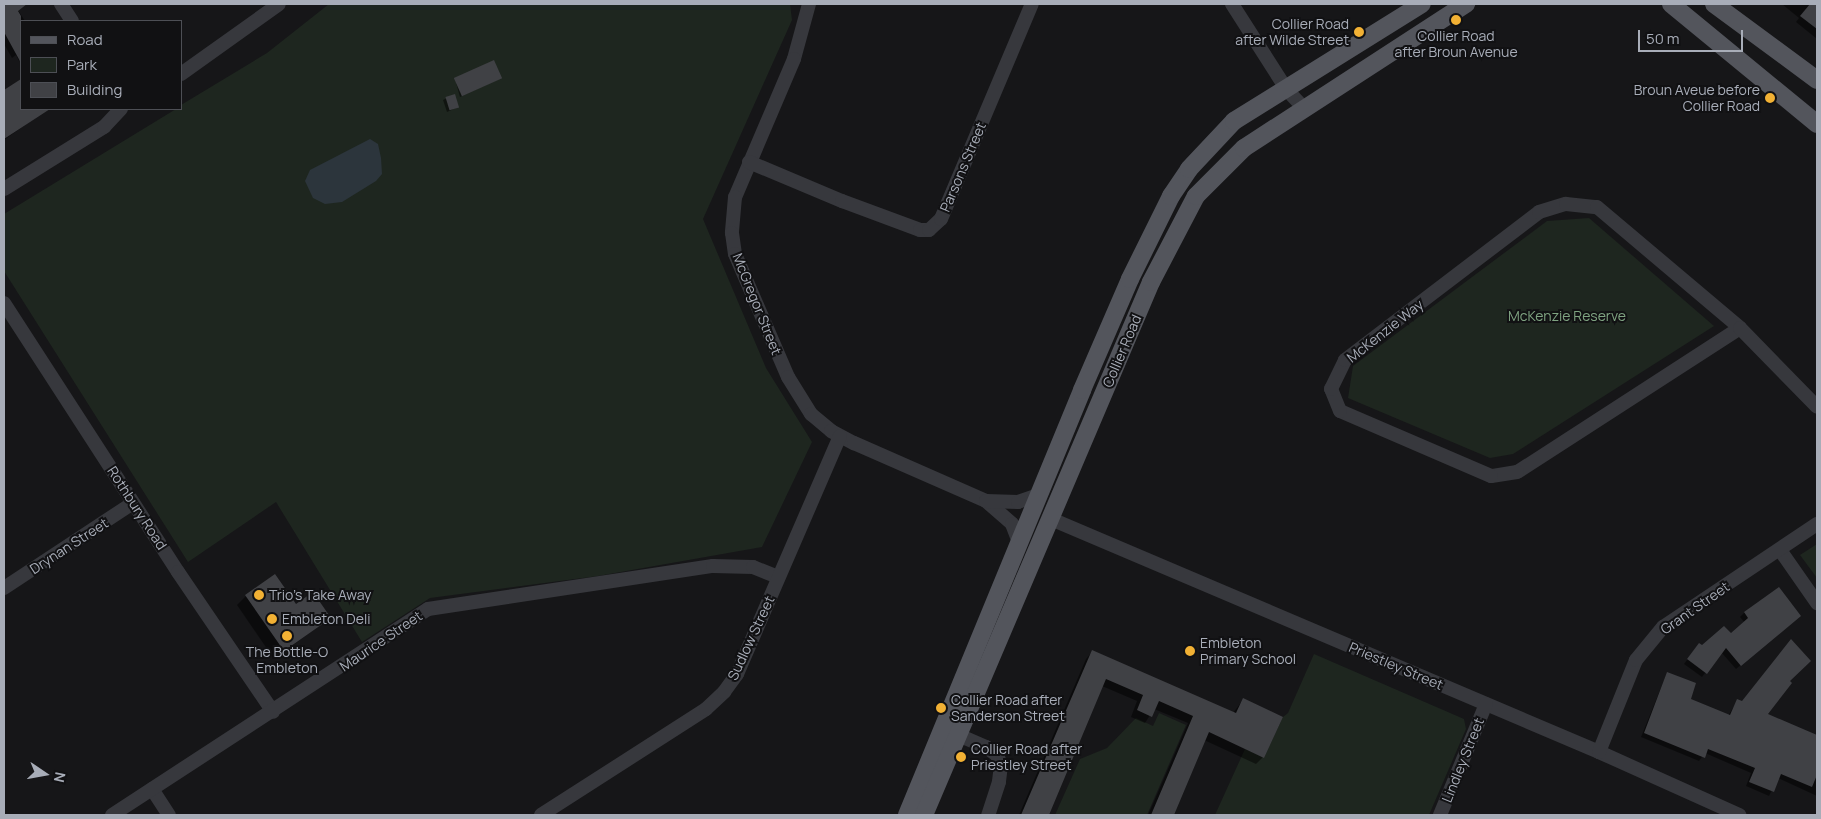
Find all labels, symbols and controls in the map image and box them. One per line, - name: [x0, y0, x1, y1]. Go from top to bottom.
- marker: Collier Road after Broun Avenue: [1450, 14, 1462, 26]
- place label: Collier Road after Wilde Street: [1235, 16, 1349, 48]
- legend: [20, 20, 182, 110]
- scale bar: [1641, 20, 1746, 52]
- marker: Collier Road after Wilde Street: [1353, 26, 1365, 38]
- place label: Collier Road after Broun Avenue: [1394, 28, 1518, 60]
- text: 50 m: [1646, 28, 1680, 49]
- text: Road: [67, 29, 103, 50]
- text: Park: [67, 54, 97, 75]
- text: Building: [67, 79, 122, 100]
- place label: Broun Aveue before Collier Road: [1634, 82, 1760, 114]
- marker: Broun Aveue before Collier Road: [1764, 92, 1776, 104]
- street label: Parsons Street: [937, 120, 989, 214]
- street label: McGregor Street: [729, 251, 785, 357]
- street label: McKenzie Way: [1343, 296, 1427, 366]
- park label: McKenzie Reserve: [1508, 308, 1626, 324]
- street label: Collier Road: [1099, 312, 1145, 390]
- street label: Rothbury Road: [104, 463, 170, 553]
- street label: Drynan Street: [27, 514, 111, 578]
- street label: Grant Street: [1657, 578, 1733, 638]
- place label: Trio's Take Away: [269, 587, 371, 603]
- marker: Trio's Take Away: [253, 589, 265, 601]
- street label: Sudlow Street: [724, 593, 778, 683]
- street label: Maurice Street: [337, 607, 425, 675]
- place label: Embleton Deli: [282, 611, 370, 627]
- marker: Embleton Deli: [266, 613, 278, 625]
- marker: The Bottle-O Embleton: [281, 630, 293, 642]
- place label: Embleton Primary School: [1200, 635, 1296, 668]
- street label: Priestley Street: [1346, 639, 1446, 693]
- place label: The Bottle-O Embleton: [246, 644, 328, 676]
- marker: Embleton Primary School: [1184, 645, 1196, 657]
- place label: Collier Road after Sanderson Street: [951, 692, 1065, 724]
- marker: Collier Road after Sanderson Street: [935, 702, 947, 714]
- street label: Lindley Street: [1438, 715, 1488, 805]
- place label: Collier Road after Priestley Street: [971, 741, 1082, 774]
- north arrow: [20, 749, 70, 799]
- marker: Collier Road after Priestley Street: [955, 751, 967, 763]
- text: N: [50, 770, 70, 784]

